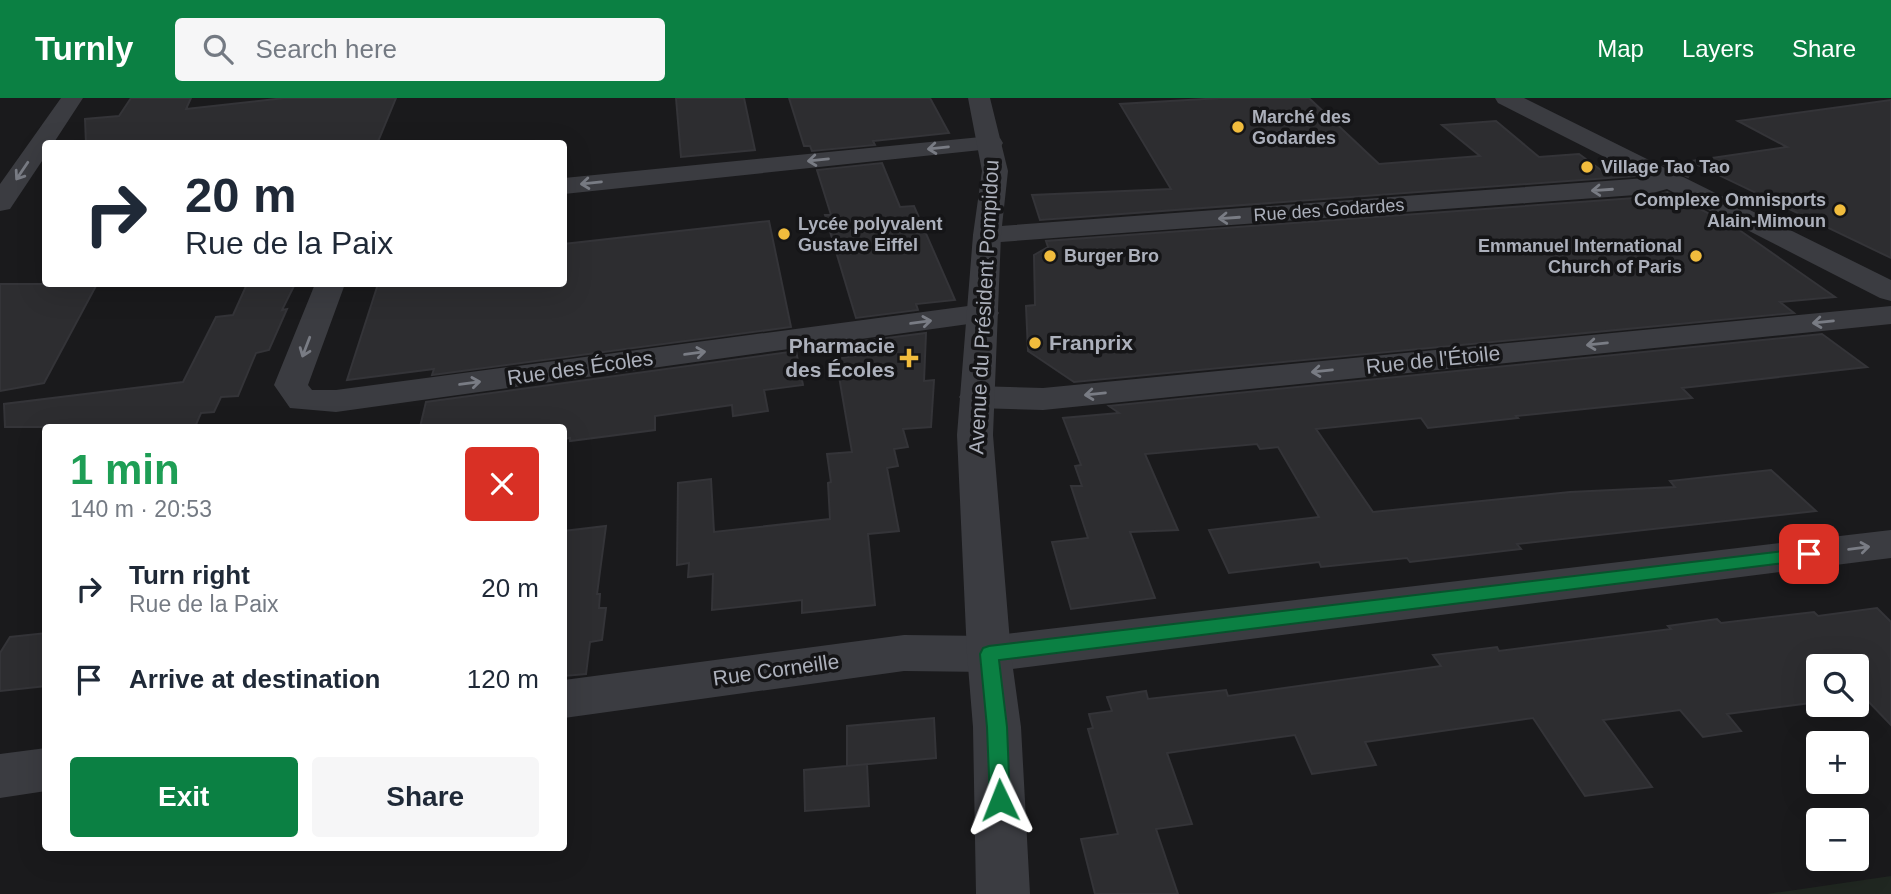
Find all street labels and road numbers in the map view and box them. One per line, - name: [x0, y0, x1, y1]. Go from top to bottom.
- street label: Avenue du Président Pompidou: [964, 159, 1003, 455]
- street label: Rue des Godardes: [1253, 195, 1405, 225]
- street label: Rue de l'Étoile: [1365, 341, 1501, 378]
- street label: Rue des Écoles: [505, 346, 654, 389]
- street label: Rue Corneille: [711, 649, 841, 690]

